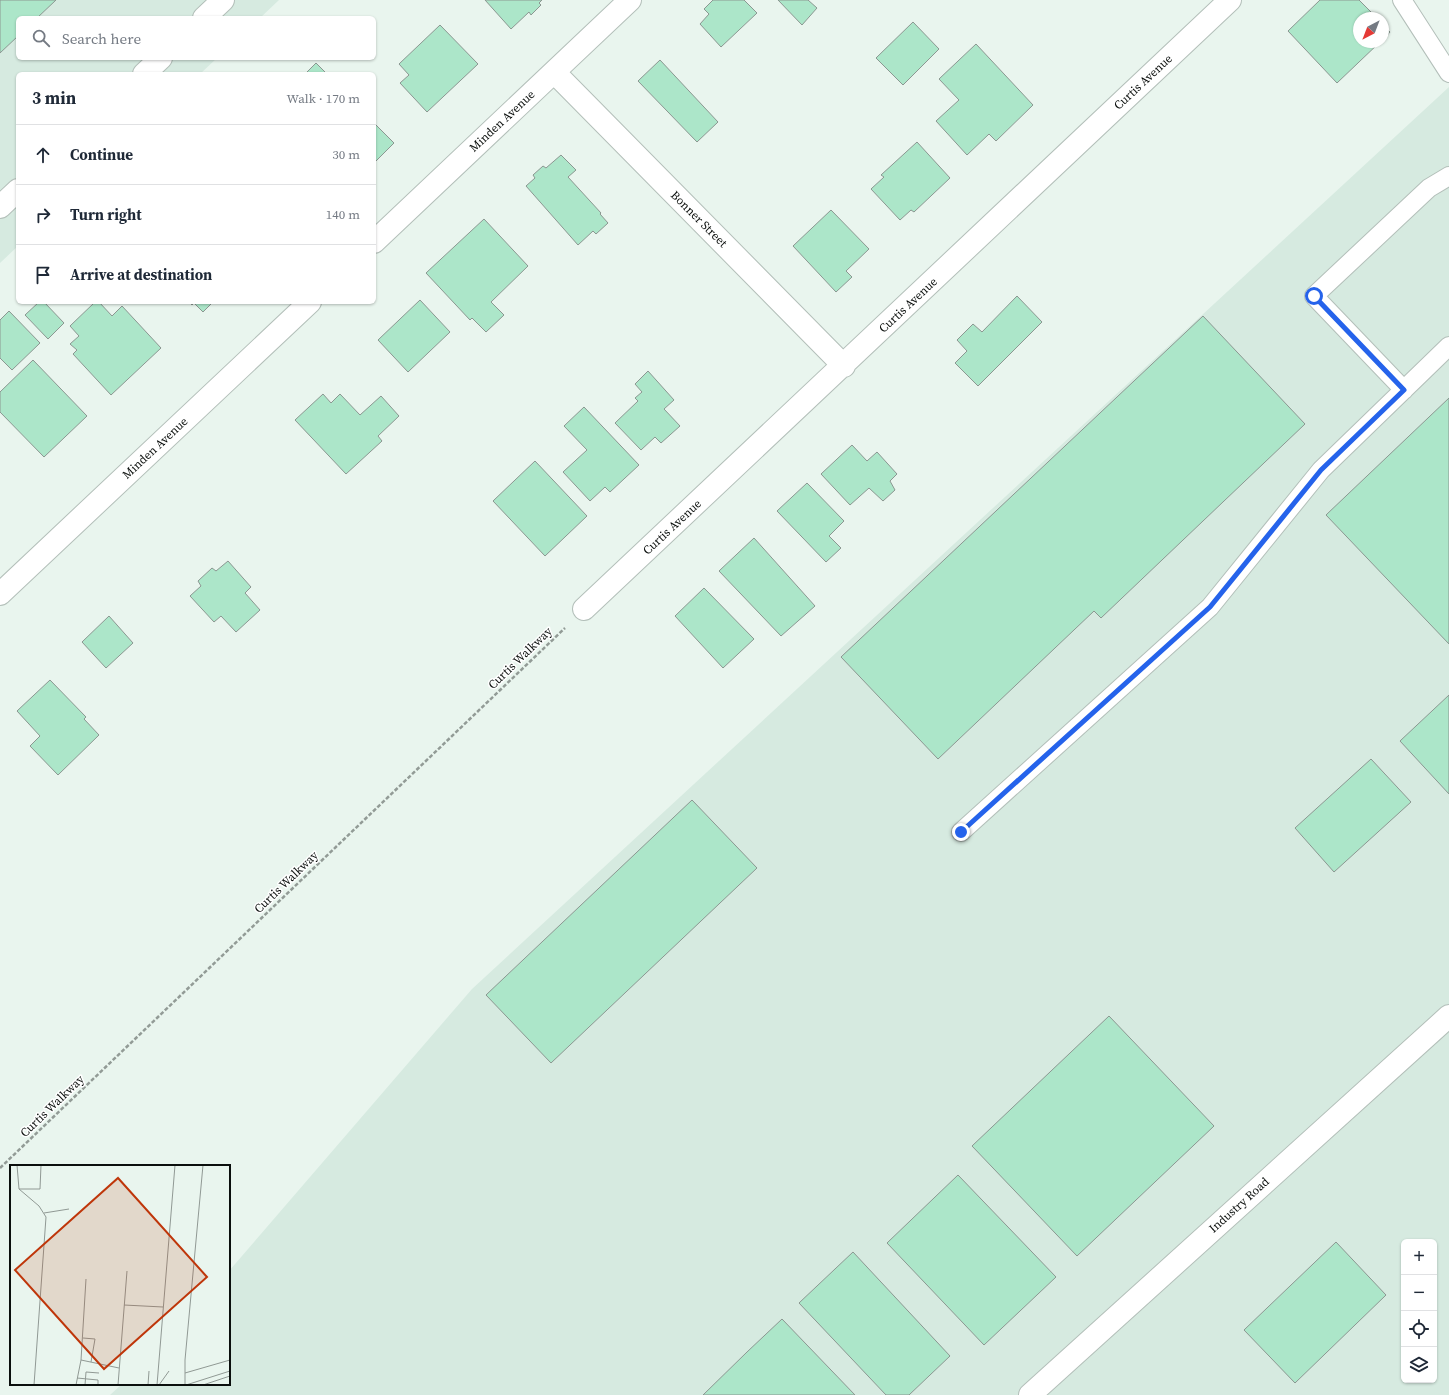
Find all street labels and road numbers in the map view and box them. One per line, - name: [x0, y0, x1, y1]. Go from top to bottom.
- street label: Curtis Avenue: [1110, 51, 1176, 113]
- street label: Minden Avenue: [466, 86, 538, 156]
- street label: Bonner Street: [667, 187, 731, 251]
- street label: Curtis Avenue: [875, 274, 941, 336]
- street label: Minden Avenue: [119, 413, 191, 483]
- street label: Curtis Avenue: [639, 496, 705, 558]
- street label: Curtis Walkway: [485, 623, 556, 693]
- street label: Curtis Walkway: [251, 847, 322, 917]
- street label: Curtis Walkway: [17, 1071, 88, 1141]
- street label: Industry Road: [1205, 1174, 1273, 1236]

